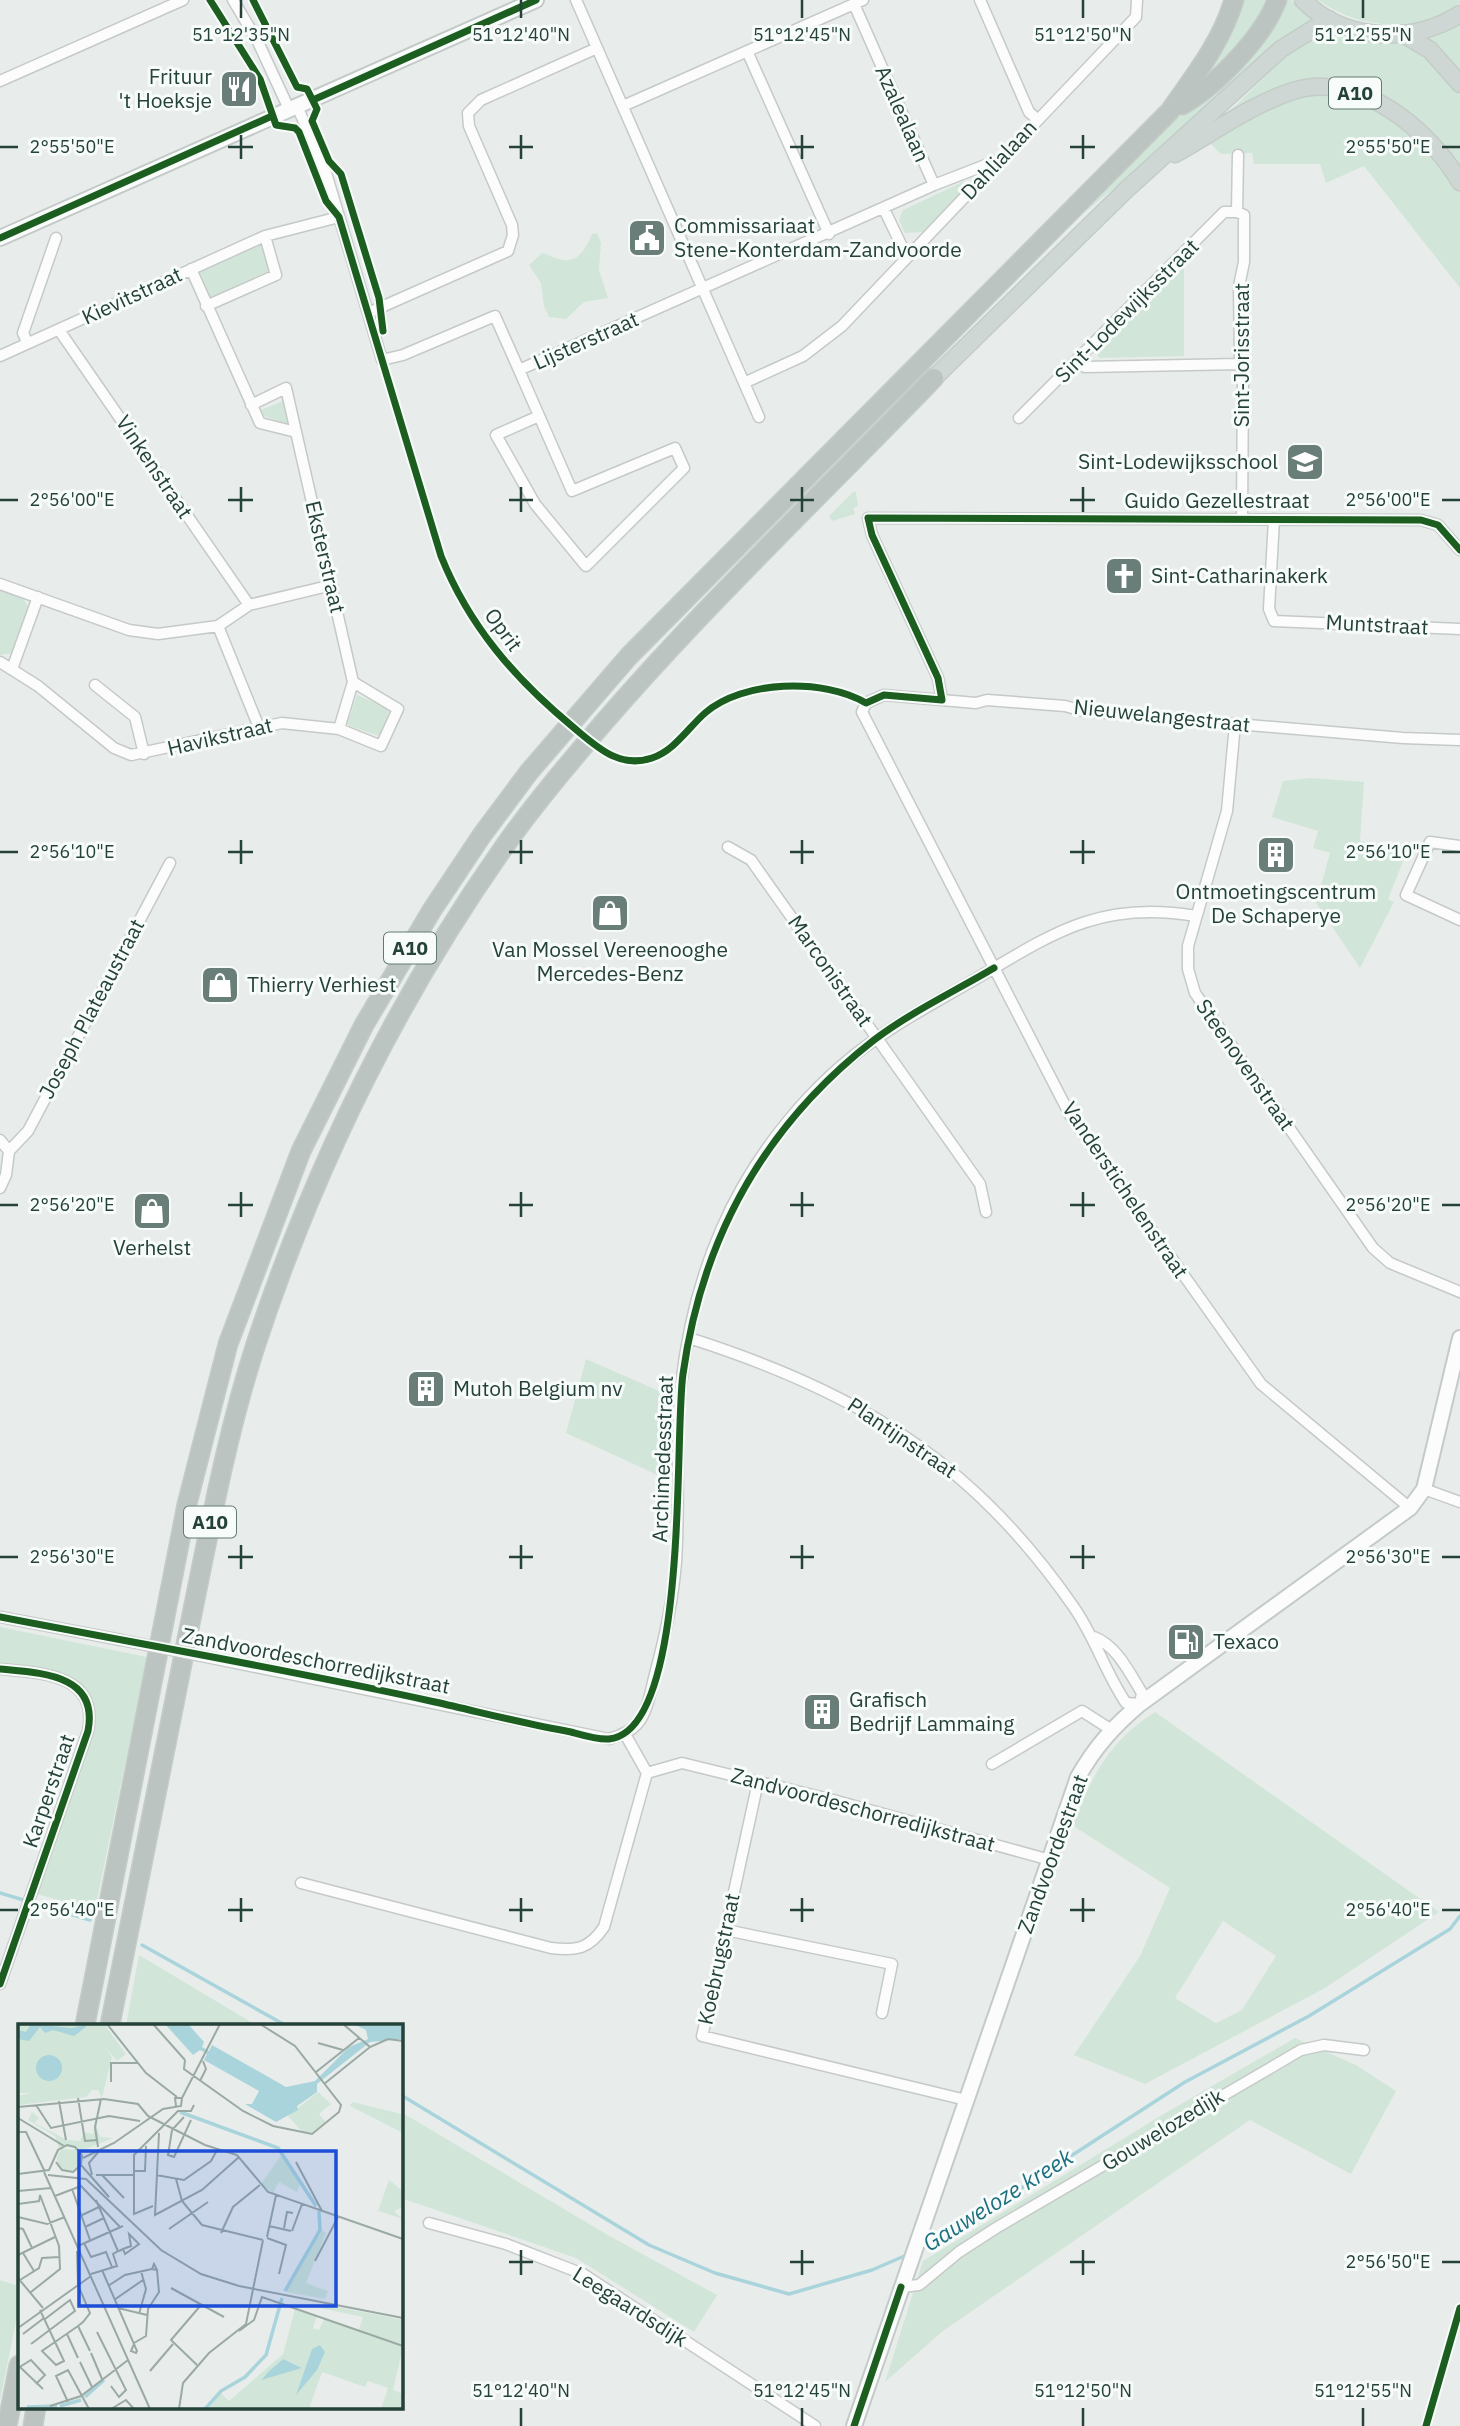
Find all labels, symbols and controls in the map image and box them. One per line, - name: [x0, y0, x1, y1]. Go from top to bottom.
- text: 51°12'35"N: [192, 23, 290, 46]
- text: 51°12'40"N: [472, 23, 570, 46]
- text: 51°12'45"N: [753, 23, 851, 46]
- text: 51°12'50"N: [1034, 23, 1132, 46]
- text: 51°12'55"N: [1314, 23, 1412, 46]
- street label: Azalealaan: [869, 61, 937, 166]
- place label: Frituur 't Hoeksje: [119, 62, 212, 114]
- restaurant icon: Frituur 't Hoeksje: [218, 68, 260, 110]
- road number: A10: [1329, 78, 1381, 108]
- street label: Dahlialaan: [954, 113, 1042, 205]
- text: 2°55'50"E: [30, 135, 114, 158]
- text: 2°55'50"E: [1346, 135, 1430, 158]
- place label: Commissariaat Stene-Konterdam-Zandvoorde: [674, 211, 962, 263]
- public building icon: Commissariaat Stene-Konterdam-Zandvoorde: [626, 217, 668, 259]
- street label: Sint-Lodewijksstraat: [1048, 232, 1204, 388]
- street label: Kievitstraat: [77, 260, 186, 331]
- street label: Sint-Jorisstraat: [1227, 283, 1255, 427]
- street label: Lijsterstraat: [529, 304, 643, 376]
- street label: Vinkenstraat: [110, 409, 200, 524]
- school or university icon: Sint-Lodewijksschool: [1284, 441, 1326, 483]
- place label: Sint-Lodewijksschool: [1078, 447, 1278, 475]
- street label: Guido Gezellestraat: [1124, 486, 1310, 514]
- text: 2°56'00"E: [30, 488, 114, 511]
- text: 2°56'00"E: [1346, 488, 1430, 511]
- street label: Eksterstraat: [299, 498, 353, 616]
- church icon: Sint-Catharinakerk: [1103, 555, 1145, 597]
- place label: Sint-Catharinakerk: [1151, 561, 1328, 589]
- street label: Oprit: [479, 602, 529, 657]
- street label: Muntstraat: [1325, 607, 1429, 641]
- street label: Nieuwelangestraat: [1072, 692, 1252, 738]
- street label: Havikstraat: [164, 710, 275, 762]
- building icon: Ontmoetingscentrum De Schaperye: [1255, 834, 1297, 876]
- text: 2°56'10"E: [30, 840, 114, 863]
- text: 2°56'10"E: [1346, 840, 1430, 863]
- place label: Ontmoetingscentrum De Schaperye: [1176, 877, 1376, 929]
- shop icon: Van Mossel Vereenooghe Mercedes-Benz: [589, 892, 631, 934]
- street label: Marconistraat: [782, 909, 880, 1032]
- street label: Joseph Plateaustraat: [32, 914, 150, 1103]
- road number: A10: [384, 932, 436, 964]
- place label: Van Mossel Vereenooghe Mercedes-Benz: [492, 935, 728, 987]
- shop icon: Thierry Verhiest: [199, 964, 241, 1006]
- place label: Thierry Verhiest: [247, 970, 396, 998]
- street label: Steenovenstraat: [1190, 993, 1302, 1136]
- street label: Vanderstichelenstraat: [1056, 1096, 1195, 1283]
- shop icon: Verhelst: [131, 1190, 173, 1232]
- text: 2°56'20"E: [30, 1193, 114, 1216]
- text: 2°56'20"E: [1346, 1193, 1430, 1216]
- place label: Verhelst: [113, 1233, 191, 1261]
- building icon: Mutoh Belgium nv: [405, 1368, 447, 1410]
- place label: Mutoh Belgium nv: [453, 1374, 623, 1402]
- street label: Archimedesstraat: [645, 1375, 679, 1543]
- street label: Plantijnstraat: [842, 1390, 963, 1484]
- road number: A10: [184, 1506, 236, 1538]
- text: 2°56'30"E: [30, 1545, 114, 1568]
- text: 2°56'30"E: [1346, 1545, 1430, 1568]
- street label: Zandvoordeschorredijkstraat: [180, 1620, 452, 1700]
- fuel station icon: Texaco: [1165, 1621, 1207, 1663]
- place label: Texaco: [1213, 1627, 1279, 1655]
- place label: Grafisch Bedrijf Lammaing: [849, 1685, 1014, 1737]
- building icon: Grafisch Bedrijf Lammaing: [801, 1691, 843, 1733]
- street label: Karperstraat: [16, 1730, 81, 1851]
- street label: Zandvoordeschorredijkstraat: [728, 1760, 998, 1858]
- street label: Zandvoordestraat: [1010, 1770, 1094, 1937]
- street label: Koebrugstraat: [690, 1890, 746, 2027]
- text: 2°56'40"E: [30, 1898, 114, 1921]
- text: 2°56'40"E: [1346, 1898, 1430, 1921]
- inset map: [18, 2024, 402, 2408]
- street label: Gouwelozedijk: [1096, 2082, 1229, 2177]
- water label: Gauweloze kreek: [917, 2140, 1079, 2257]
- text: 2°56'50"E: [1346, 2250, 1430, 2273]
- street label: Leegaardsdijk: [568, 2260, 693, 2353]
- text: 51°12'40"N: [472, 2379, 570, 2402]
- text: 51°12'45"N: [753, 2379, 851, 2402]
- text: 51°12'50"N: [1034, 2379, 1132, 2402]
- text: 51°12'55"N: [1314, 2379, 1412, 2402]

